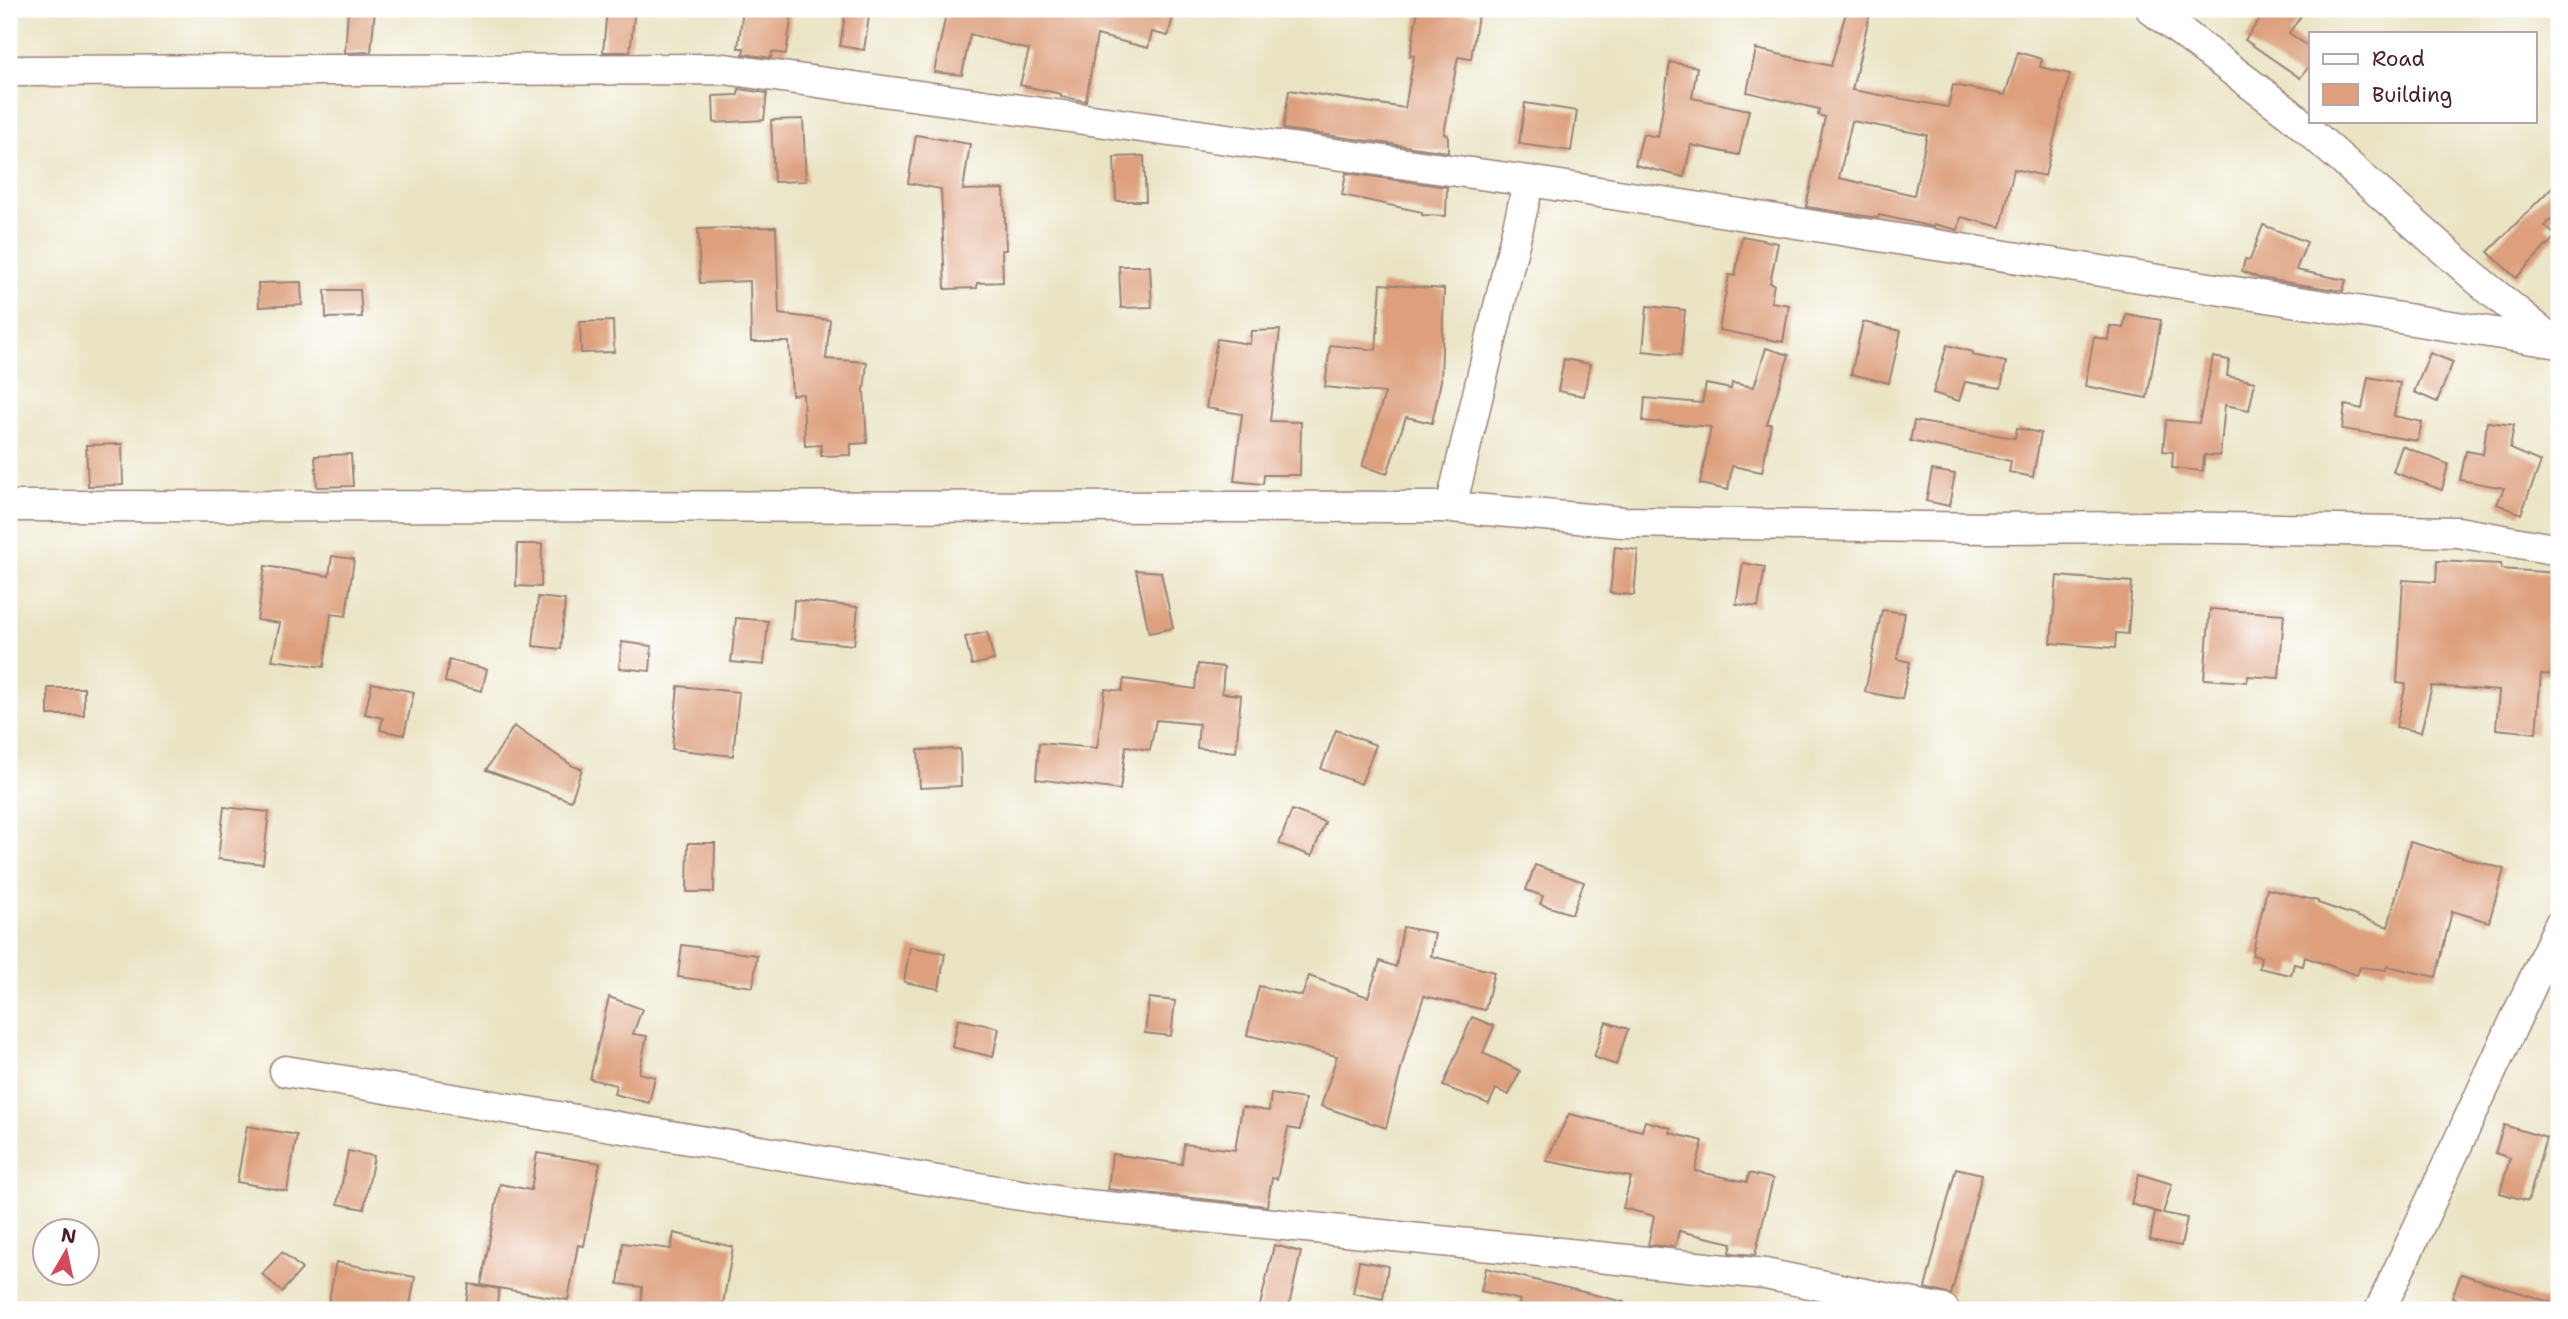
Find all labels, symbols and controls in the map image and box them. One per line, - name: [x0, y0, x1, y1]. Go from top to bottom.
- legend: [2309, 32, 2536, 122]
- text: Road: [2372, 45, 2425, 73]
- text: Building: [2372, 81, 2452, 109]
- north arrow: [32, 1218, 102, 1288]
- text: N: [59, 1222, 78, 1249]

